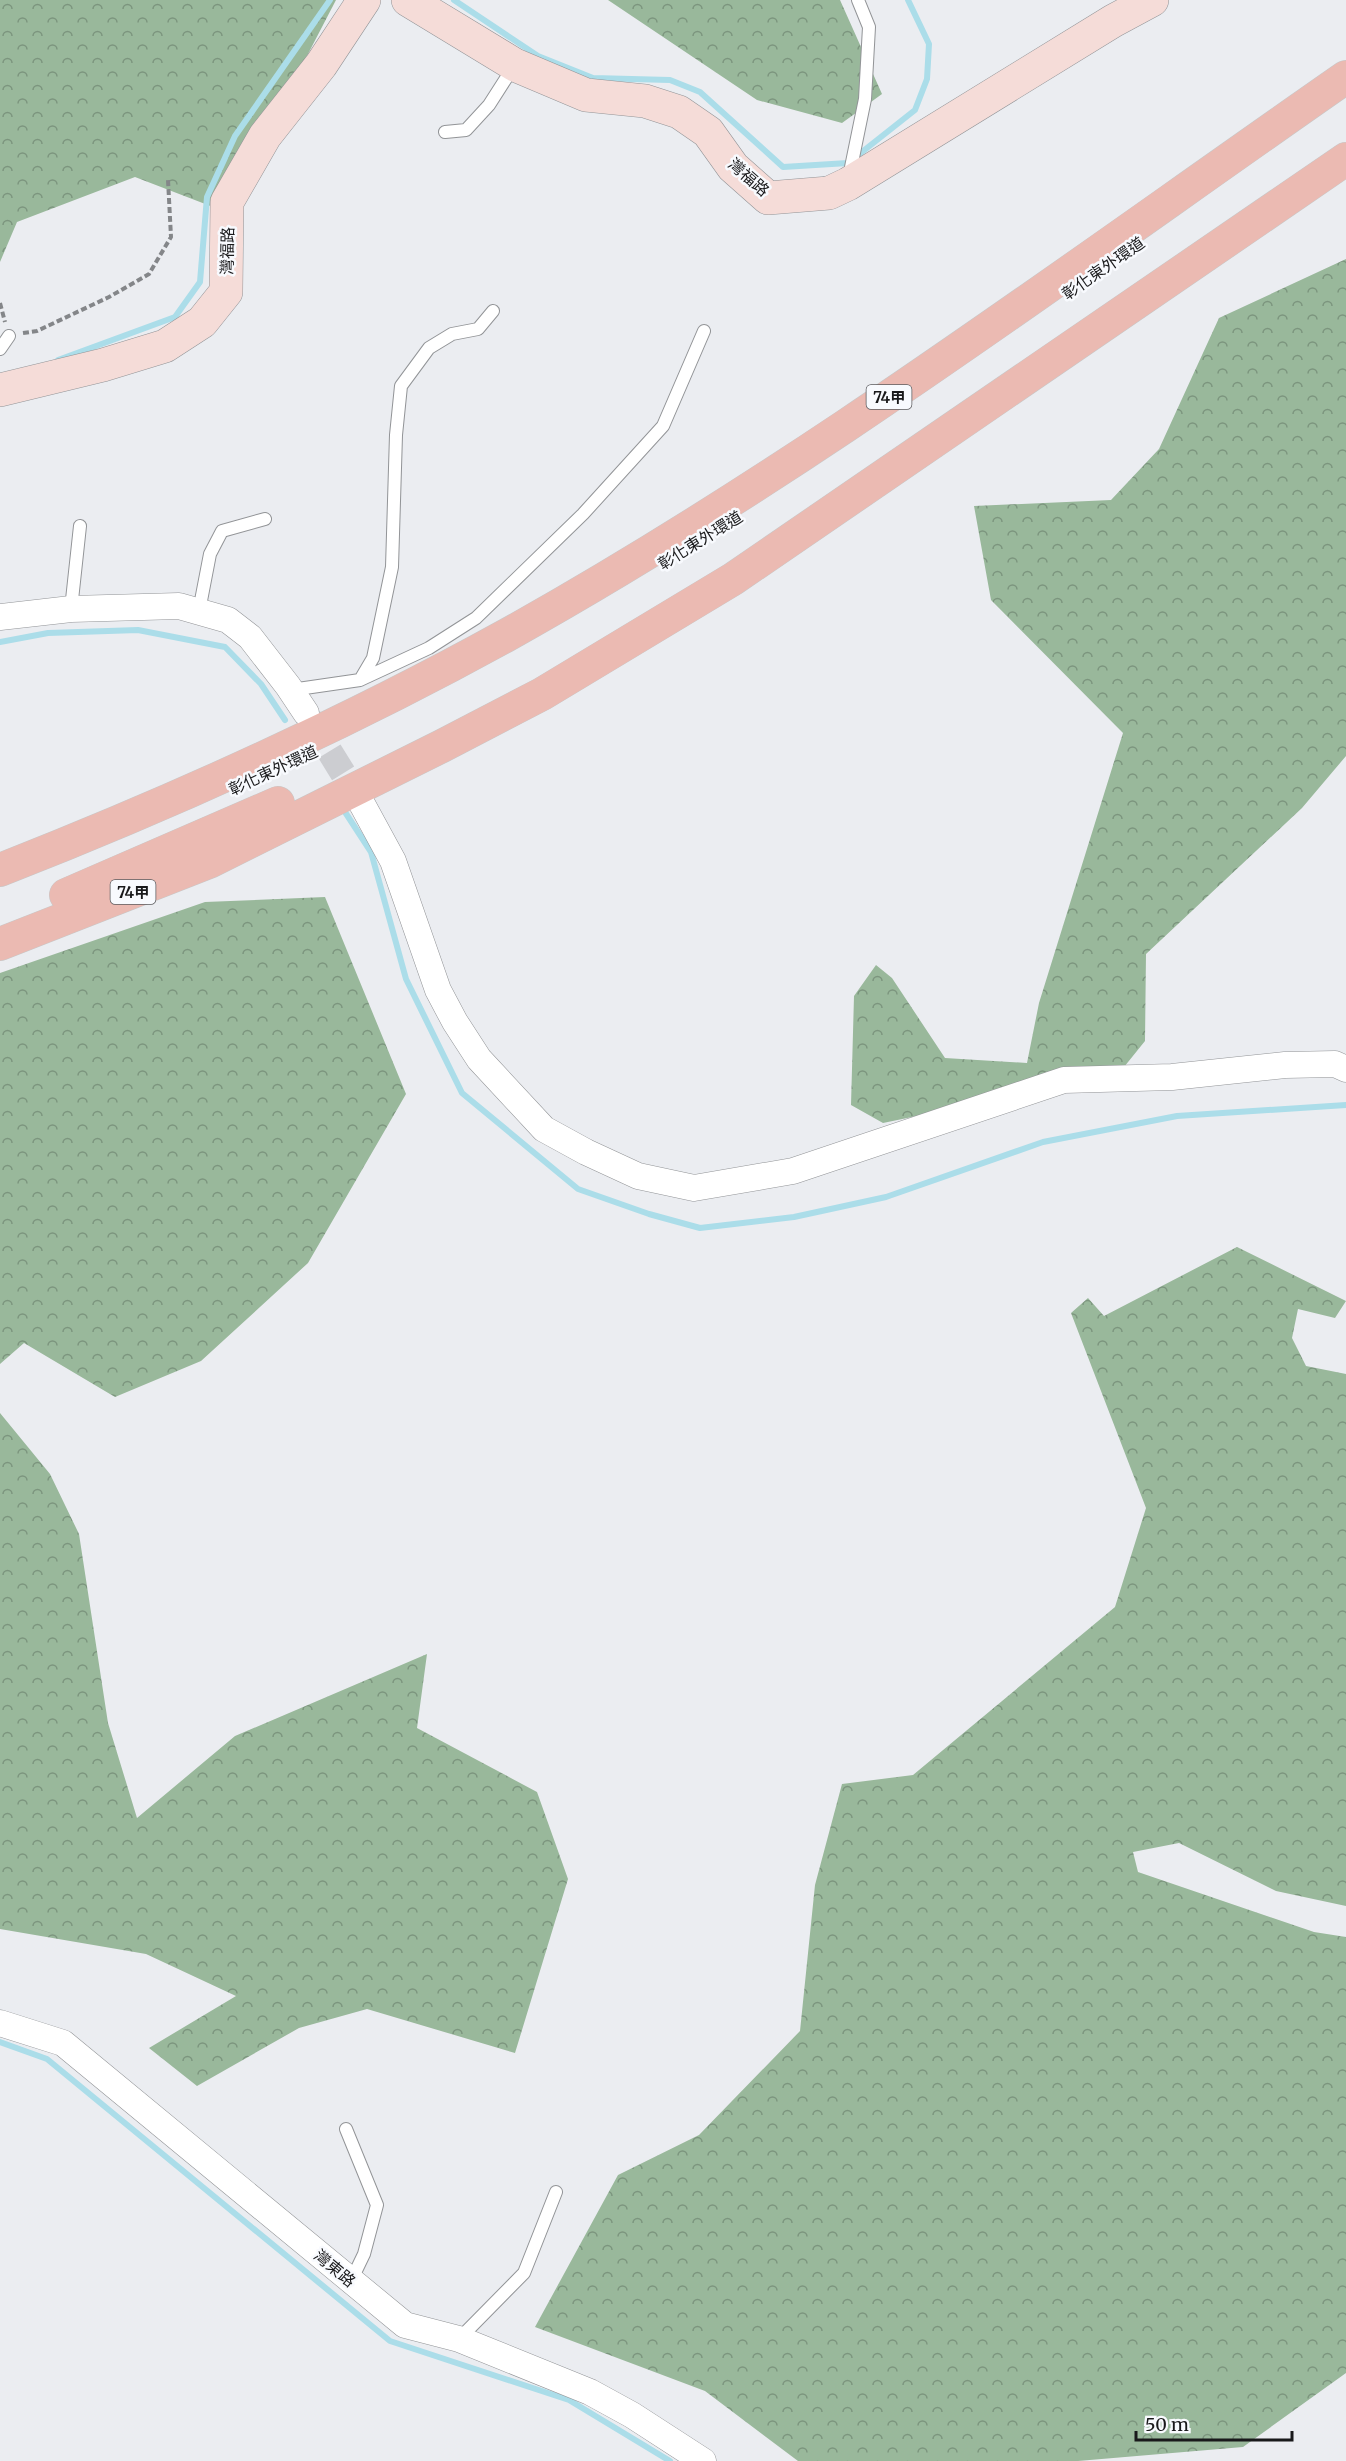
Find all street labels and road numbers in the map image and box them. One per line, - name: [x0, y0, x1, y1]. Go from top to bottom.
- street label: 灣福路: [724, 154, 774, 200]
- street label: 灣福路: [217, 227, 237, 275]
- street label: 彰化東外環道: [1058, 232, 1148, 304]
- road number: 74甲: [866, 385, 912, 409]
- street label: 彰化東外環道: [654, 506, 746, 574]
- street label: 彰化東外環道: [225, 741, 321, 799]
- road number: 74甲: [110, 880, 156, 904]
- street label: 灣東路: [310, 2245, 360, 2291]

